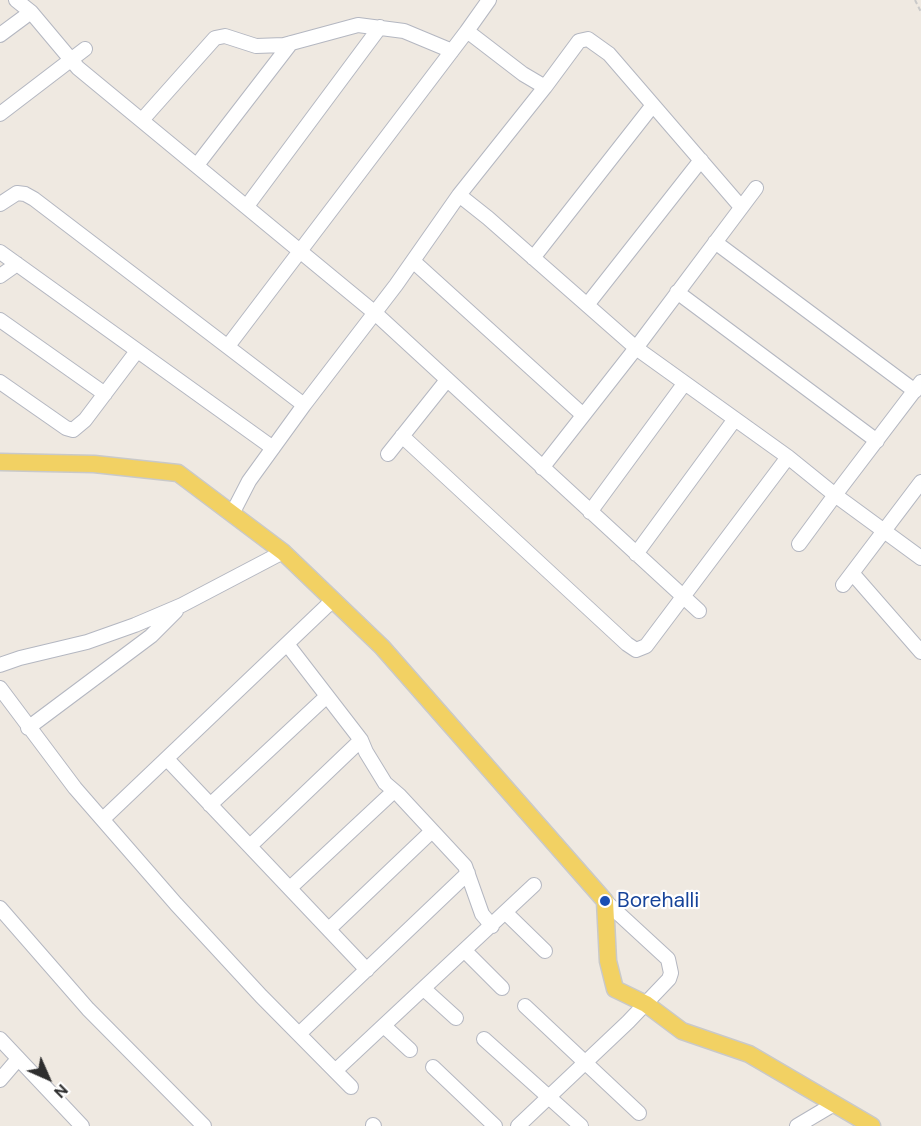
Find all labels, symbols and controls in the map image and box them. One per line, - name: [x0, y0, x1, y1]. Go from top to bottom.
- place label: Borehalli: [617, 888, 699, 914]
- marker: Borehalli: [598, 894, 612, 908]
- north arrow: [18, 1048, 78, 1108]
- text: N: [50, 1080, 73, 1103]

